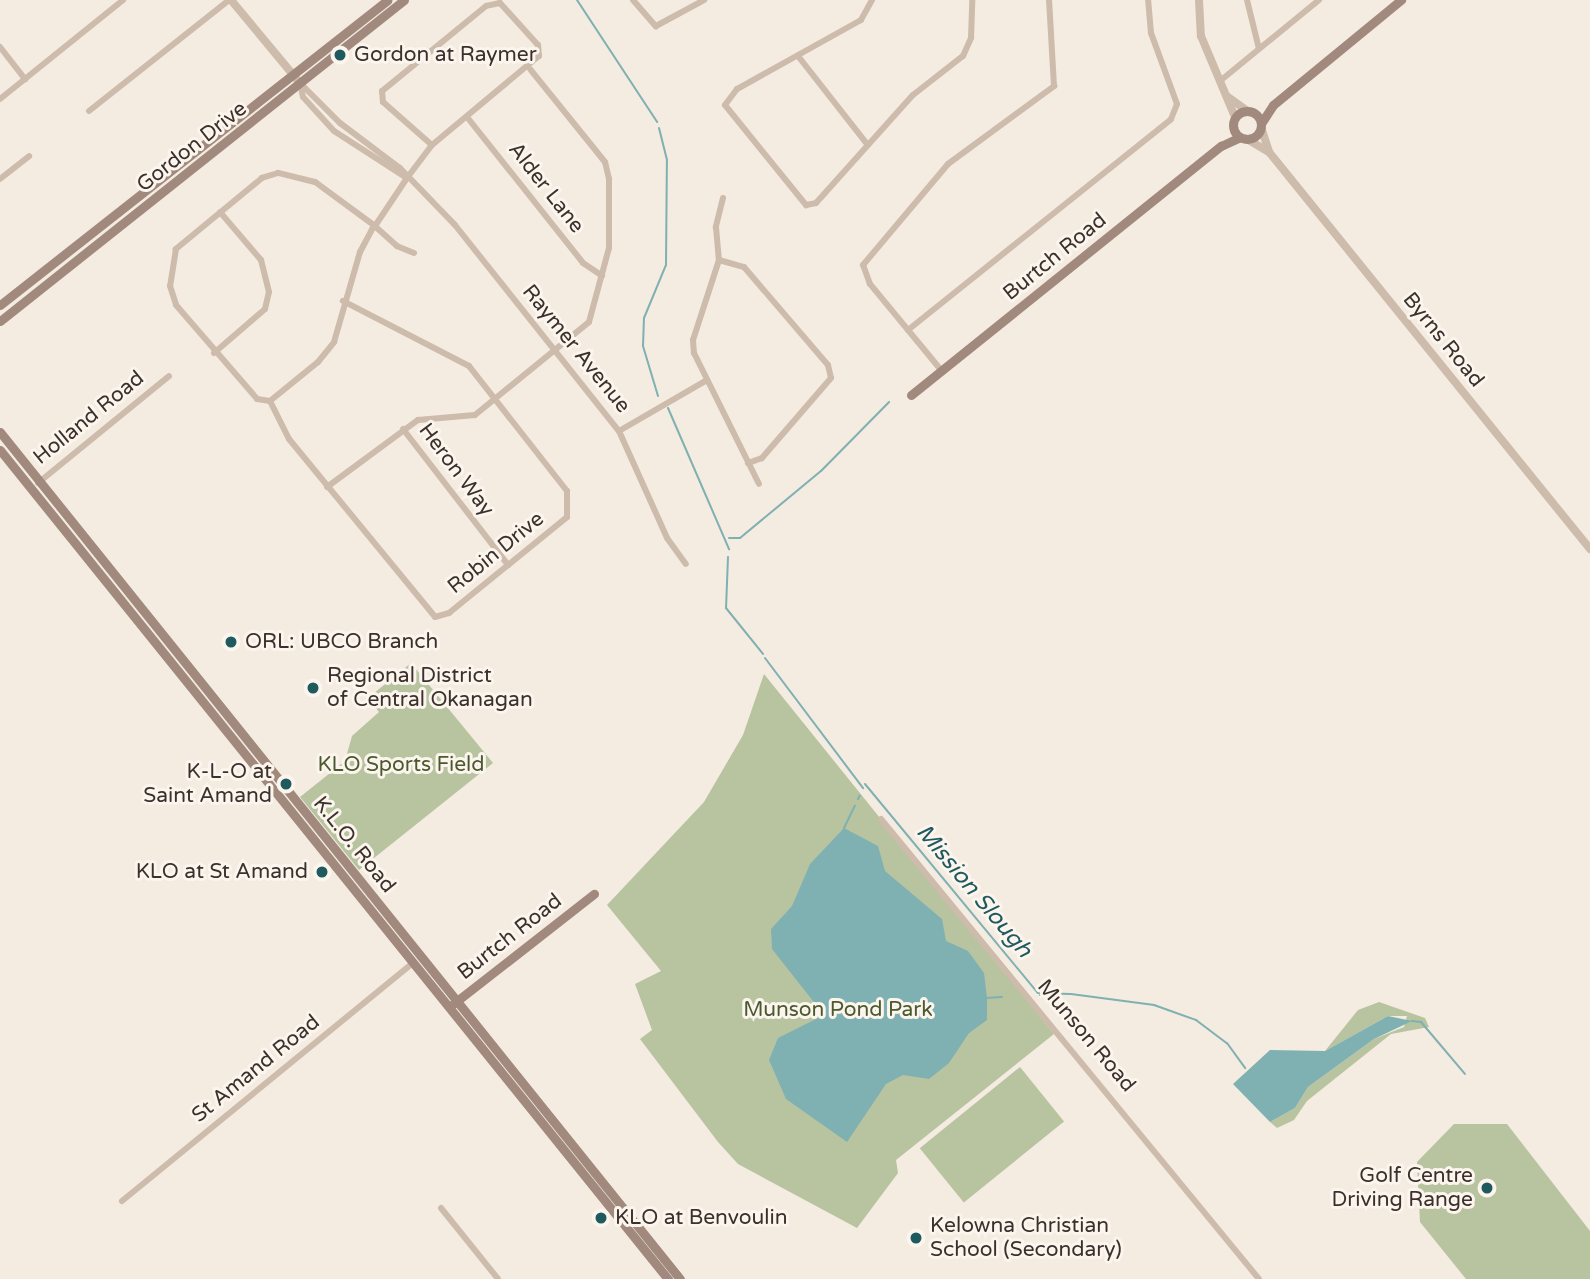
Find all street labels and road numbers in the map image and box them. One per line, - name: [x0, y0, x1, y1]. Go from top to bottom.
- street label: Gordon Drive: [132, 96, 252, 198]
- street label: Alder Lane: [503, 138, 589, 238]
- street label: Burtch Road: [998, 208, 1112, 306]
- street label: Raymer Avenue: [517, 280, 635, 418]
- street label: Byrns Road: [1397, 288, 1489, 392]
- street label: Holland Road: [29, 366, 149, 470]
- street label: Heron Way: [413, 419, 499, 521]
- street label: Robin Drive: [443, 507, 549, 599]
- street label: K.L.O. Road: [307, 792, 401, 898]
- street label: Burtch Road: [453, 888, 567, 986]
- street label: Munson Road: [1032, 974, 1140, 1098]
- street label: St Amand Road: [187, 1010, 325, 1128]

